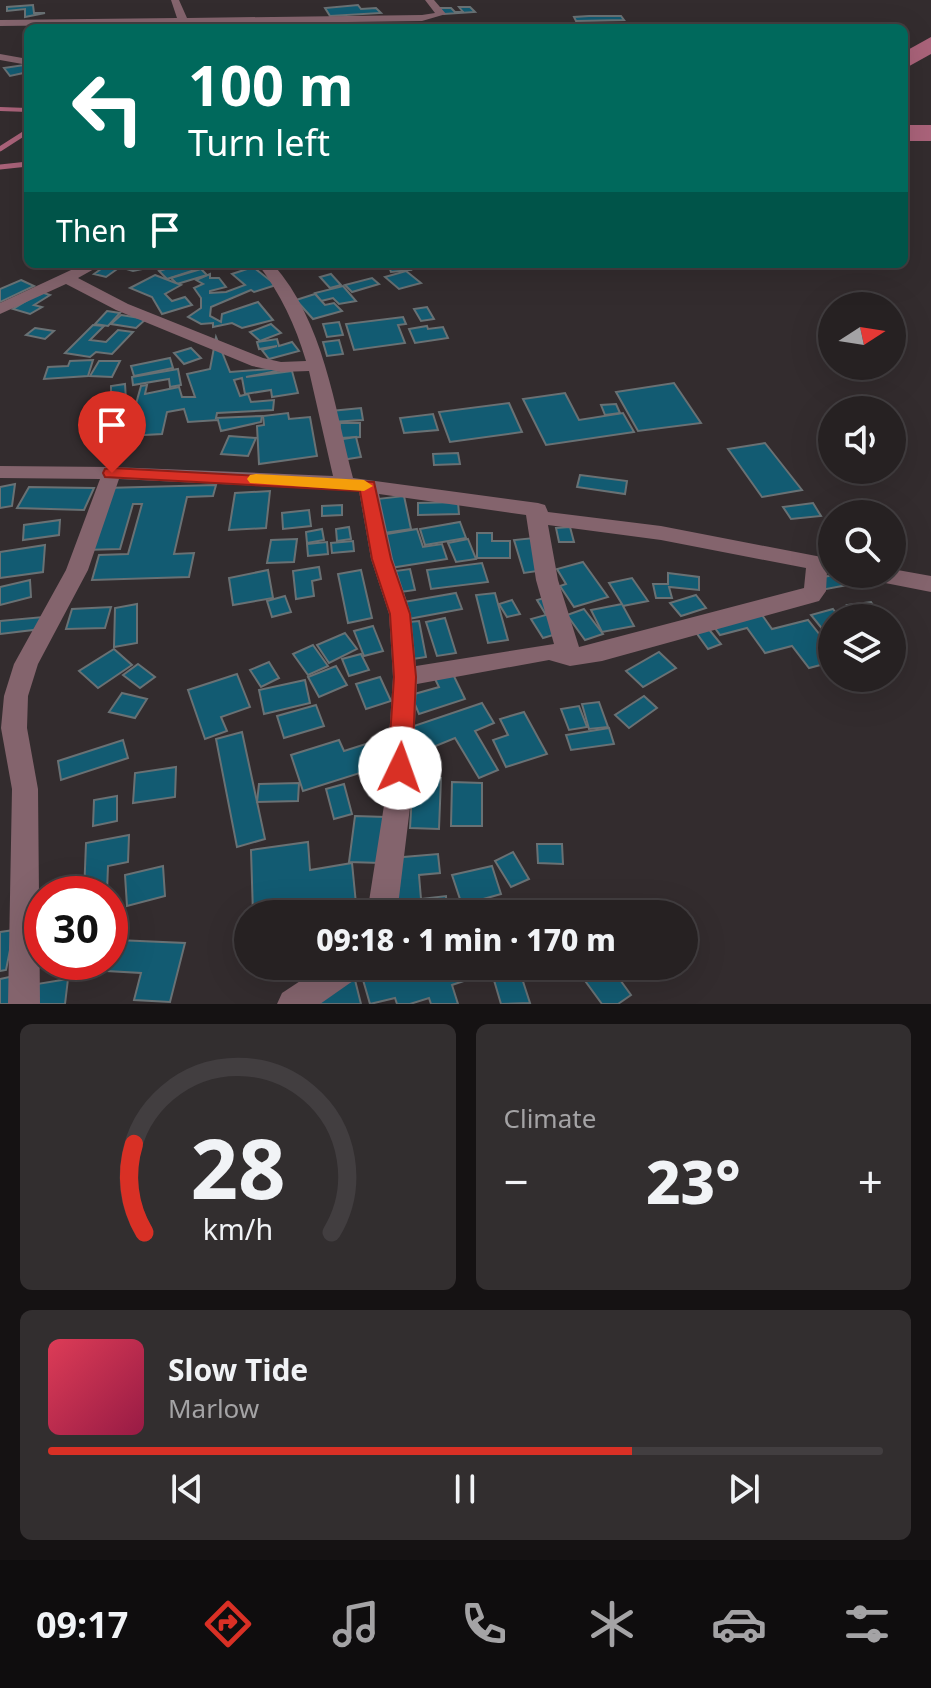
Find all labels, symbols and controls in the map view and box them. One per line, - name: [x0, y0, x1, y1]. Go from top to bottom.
- text: 100 m: [188, 46, 353, 122]
- icon: left: [56, 56, 160, 160]
- text: Turn left: [188, 118, 330, 167]
- icon: arrive: [143, 208, 187, 252]
- text: Then: [56, 210, 127, 251]
- north arrow: [818, 292, 906, 380]
- map controls: [818, 292, 906, 692]
- pin: [78, 391, 146, 473]
- button: sound: [818, 396, 906, 484]
- icon: arrive: [90, 403, 134, 447]
- button: search: [818, 500, 906, 588]
- button: layers: [818, 604, 906, 692]
- position arrow: [358, 726, 442, 810]
- speed limit sign: 30: [24, 876, 128, 980]
- text: 09:18 · 1 min · 170 m: [316, 919, 616, 960]
- text: Climate: [504, 1100, 596, 1136]
- text: 28: [190, 1110, 285, 1223]
- text: 23°: [646, 1140, 741, 1222]
- text: −: [504, 1151, 529, 1211]
- text: +: [858, 1151, 883, 1211]
- text: km/h: [203, 1209, 273, 1248]
- text: Slow Tide: [168, 1349, 308, 1390]
- text: Marlow: [168, 1390, 259, 1426]
- icon: previous: [165, 1467, 209, 1511]
- icon: pause: [443, 1467, 487, 1511]
- icon: next: [722, 1467, 766, 1511]
- icon: directions: [200, 1596, 256, 1652]
- icon: music: [328, 1596, 384, 1652]
- icon: phone: [456, 1596, 512, 1652]
- icon: climate: [584, 1596, 640, 1652]
- icon: car: [711, 1596, 767, 1652]
- icon: filters: [839, 1596, 895, 1652]
- text: 09:17: [36, 1600, 128, 1649]

